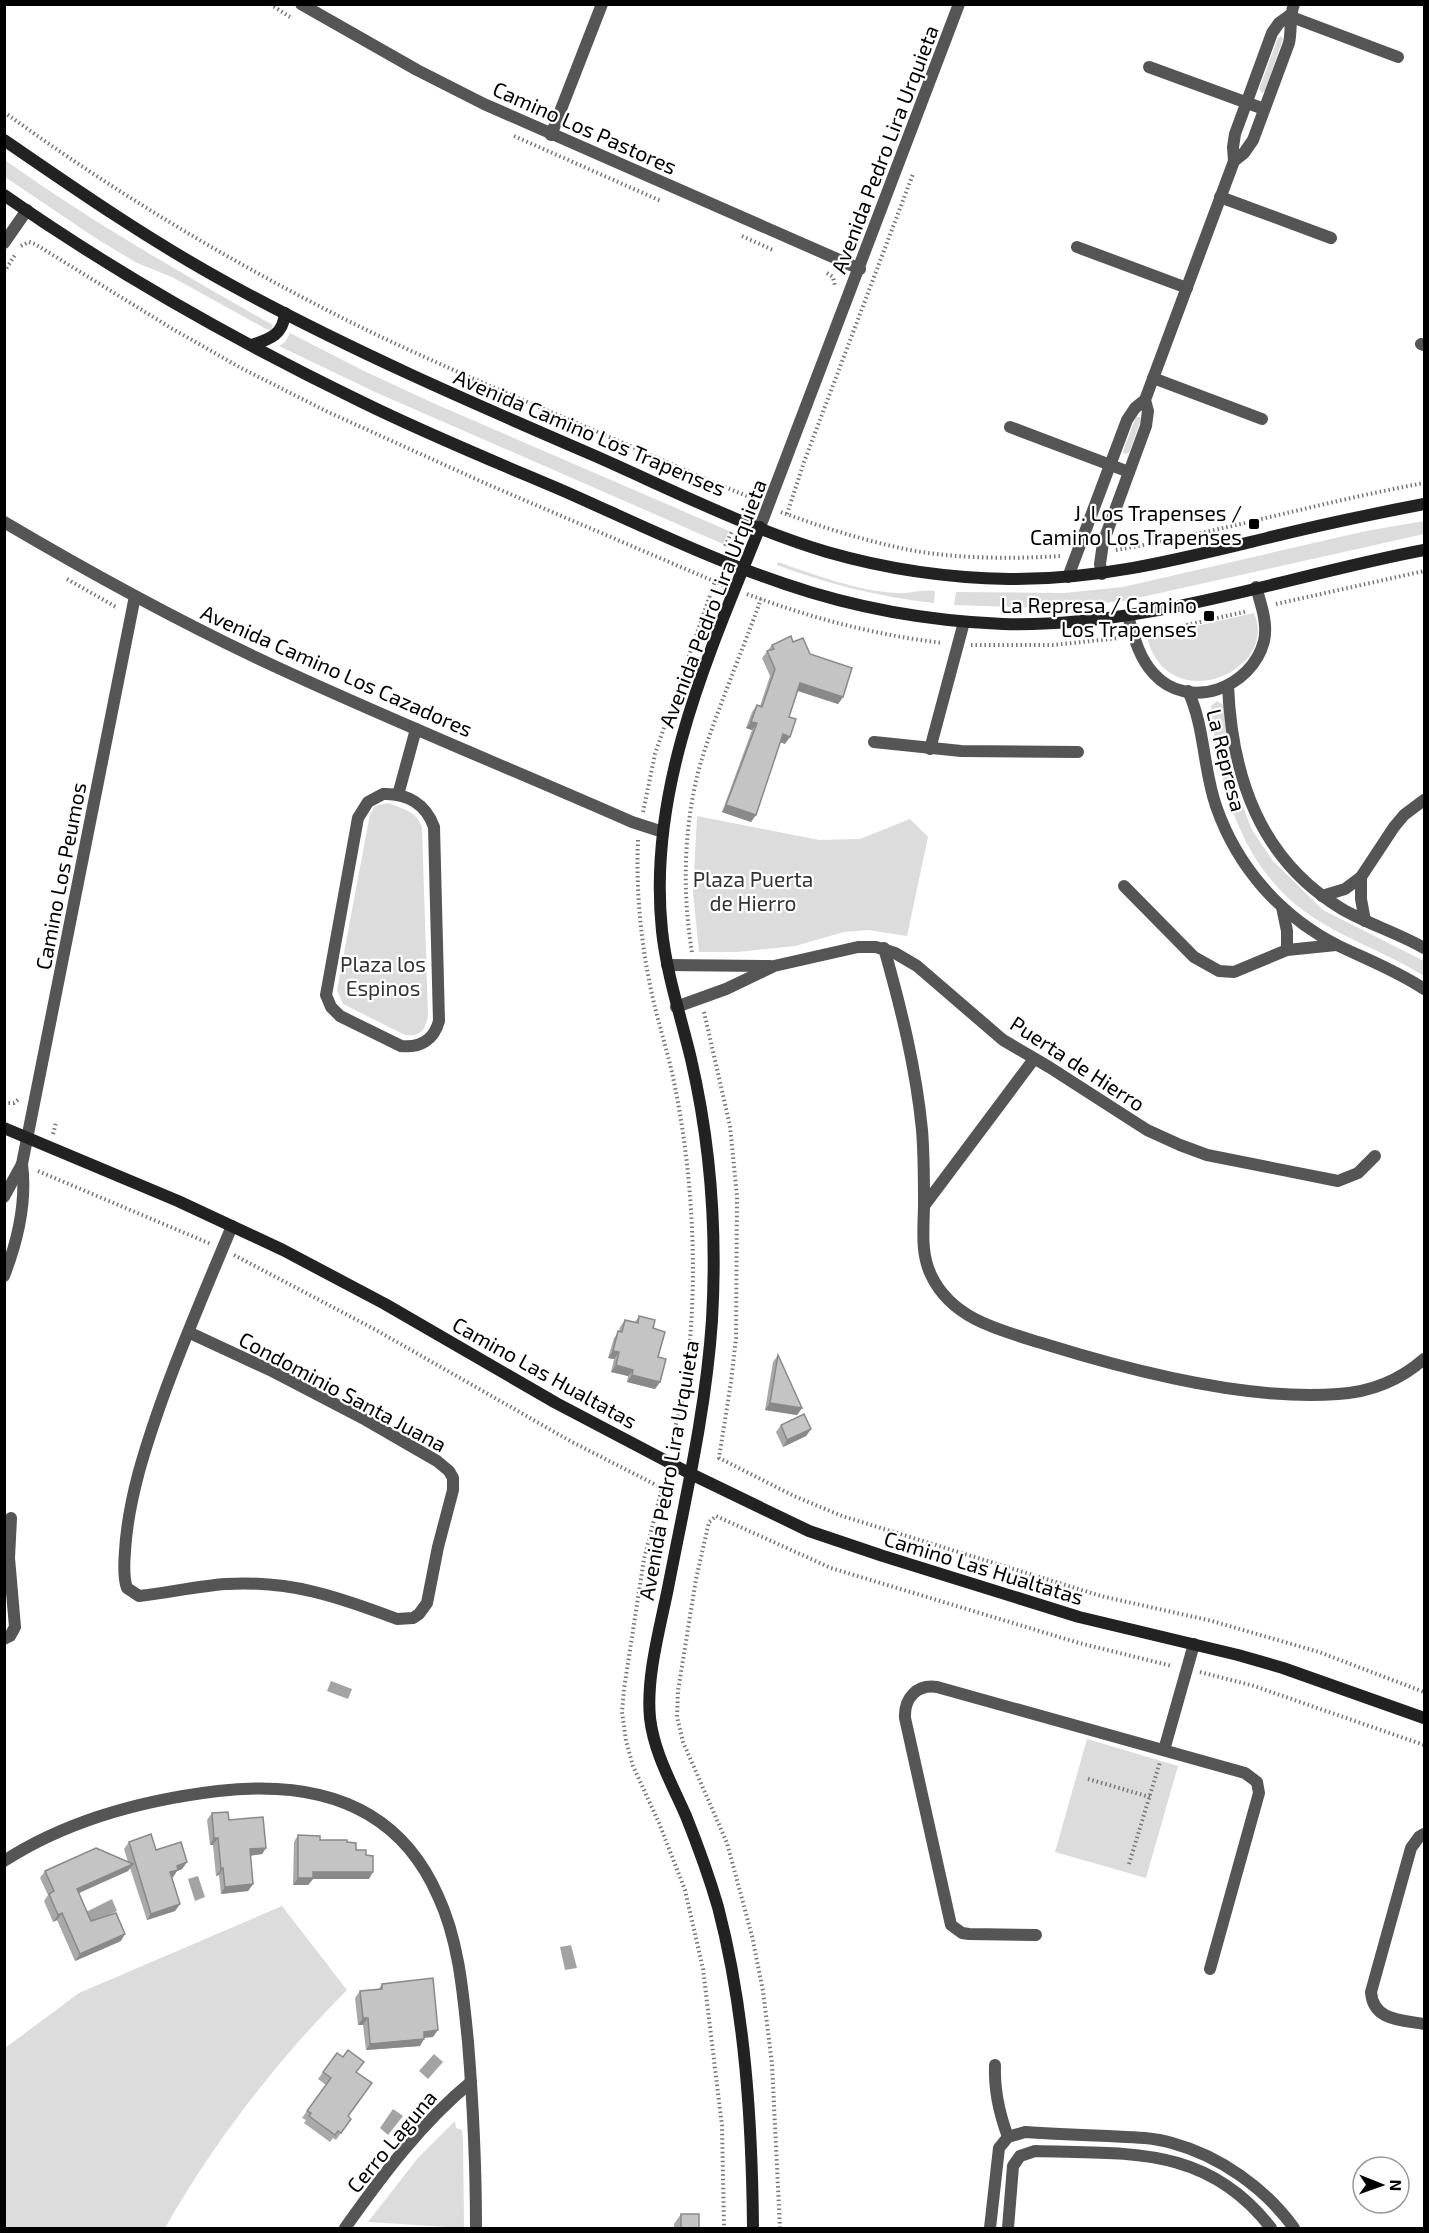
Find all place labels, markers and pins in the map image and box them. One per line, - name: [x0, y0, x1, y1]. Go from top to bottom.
- place label: J. Los Trapenses / Camino Los Trapenses: [1030, 500, 1242, 549]
- marker: J. Los Trapenses / Camino Los Trapenses: [1247, 517, 1261, 531]
- place label: La Represa / Camino Los Trapenses: [1001, 592, 1197, 641]
- marker: La Represa / Camino Los Trapenses: [1202, 609, 1216, 623]

